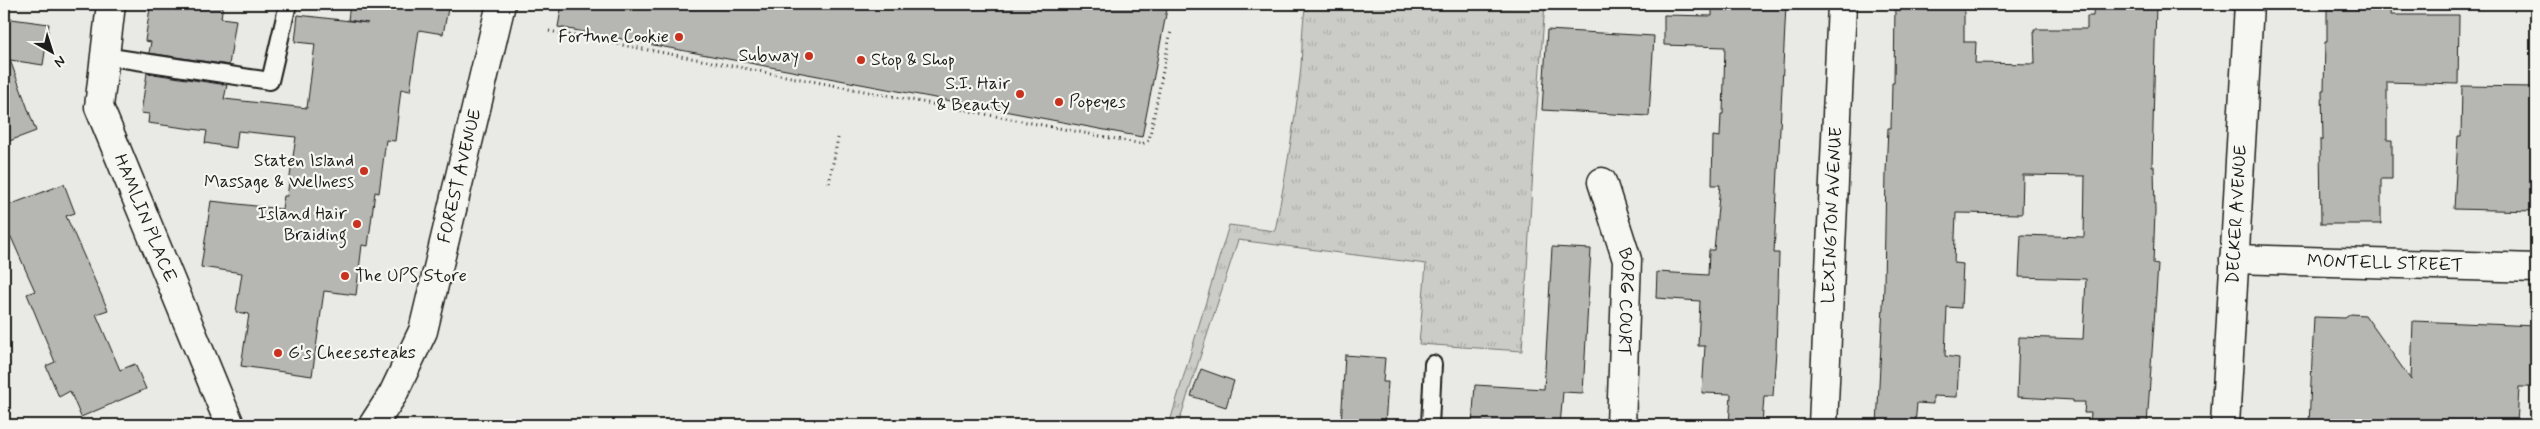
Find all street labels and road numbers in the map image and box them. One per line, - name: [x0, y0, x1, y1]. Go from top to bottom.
- street label: FOREST AVENUE: [432, 107, 488, 246]
- street label: LEXINGTON AVENUE: [1817, 126, 1848, 304]
- street label: DECKER AVENUE: [2221, 144, 2253, 285]
- street label: HAMLIN PLACE: [108, 150, 182, 286]
- street label: BORG COURT: [1612, 245, 1639, 357]
- street label: MONTELL STREET: [2306, 249, 2463, 278]

